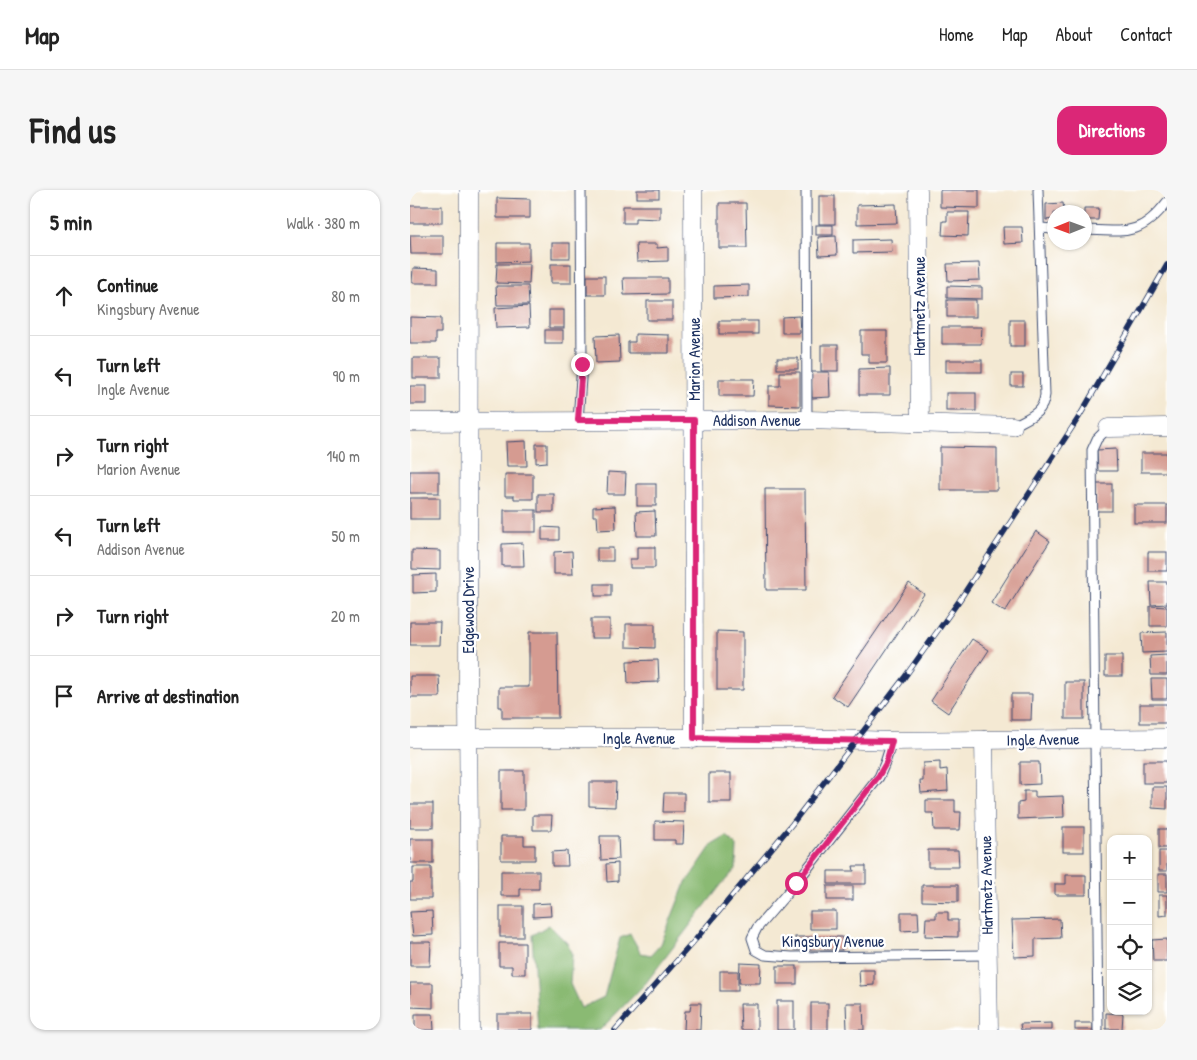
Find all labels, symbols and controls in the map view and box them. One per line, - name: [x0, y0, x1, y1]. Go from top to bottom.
- text: Map: [25, 19, 59, 51]
- text: Home: [939, 22, 974, 47]
- text: Map: [1002, 22, 1027, 47]
- text: About: [1055, 22, 1092, 47]
- text: Contact: [1120, 22, 1172, 47]
- button: Directions: [1057, 106, 1167, 155]
- text: Find us: [30, 107, 116, 154]
- north arrow: [1047, 205, 1092, 250]
- text: 5 min: [50, 208, 92, 237]
- text: Walk · 380 m: [287, 212, 360, 234]
- street label: Hartmetz Avenue: [908, 256, 930, 356]
- text: Continue: [97, 272, 158, 298]
- icon: ahead: [50, 282, 78, 310]
- text: 80 m: [331, 285, 360, 307]
- text: Kingsbury Avenue: [97, 298, 200, 320]
- street label: Marion Avenue: [683, 317, 705, 401]
- text: Turn left: [97, 352, 160, 378]
- route end: [571, 353, 594, 376]
- icon: left: [50, 362, 78, 390]
- text: 90 m: [332, 365, 360, 387]
- text: Ingle Avenue: [97, 378, 170, 400]
- street label: Addison Avenue: [713, 409, 802, 431]
- text: Turn right: [97, 432, 168, 458]
- icon: right: [50, 442, 78, 470]
- text: 140 m: [326, 445, 360, 467]
- text: Marion Avenue: [97, 458, 180, 480]
- text: Turn left: [97, 512, 160, 538]
- icon: left: [50, 522, 78, 550]
- text: 50 m: [332, 525, 360, 547]
- text: Addison Avenue: [97, 538, 185, 560]
- street label: Edgewood Drive: [457, 566, 479, 654]
- icon: right: [50, 602, 78, 630]
- text: Turn right: [97, 603, 168, 629]
- text: 20 m: [331, 605, 360, 627]
- icon: arrive: [50, 682, 78, 710]
- text: Arrive at destination: [97, 683, 239, 709]
- street label: Ingle Avenue: [603, 727, 676, 749]
- street label: Ingle Avenue: [1006, 727, 1080, 751]
- street label: Hartmetz Avenue: [974, 835, 998, 935]
- map controls: [1107, 835, 1152, 1015]
- button: +: [1107, 835, 1152, 880]
- route start: [785, 872, 808, 895]
- button: −: [1107, 880, 1152, 925]
- button: locate: [1107, 925, 1152, 970]
- street label: Kingsbury Avenue: [782, 930, 885, 952]
- button: layers: [1107, 970, 1152, 1015]

